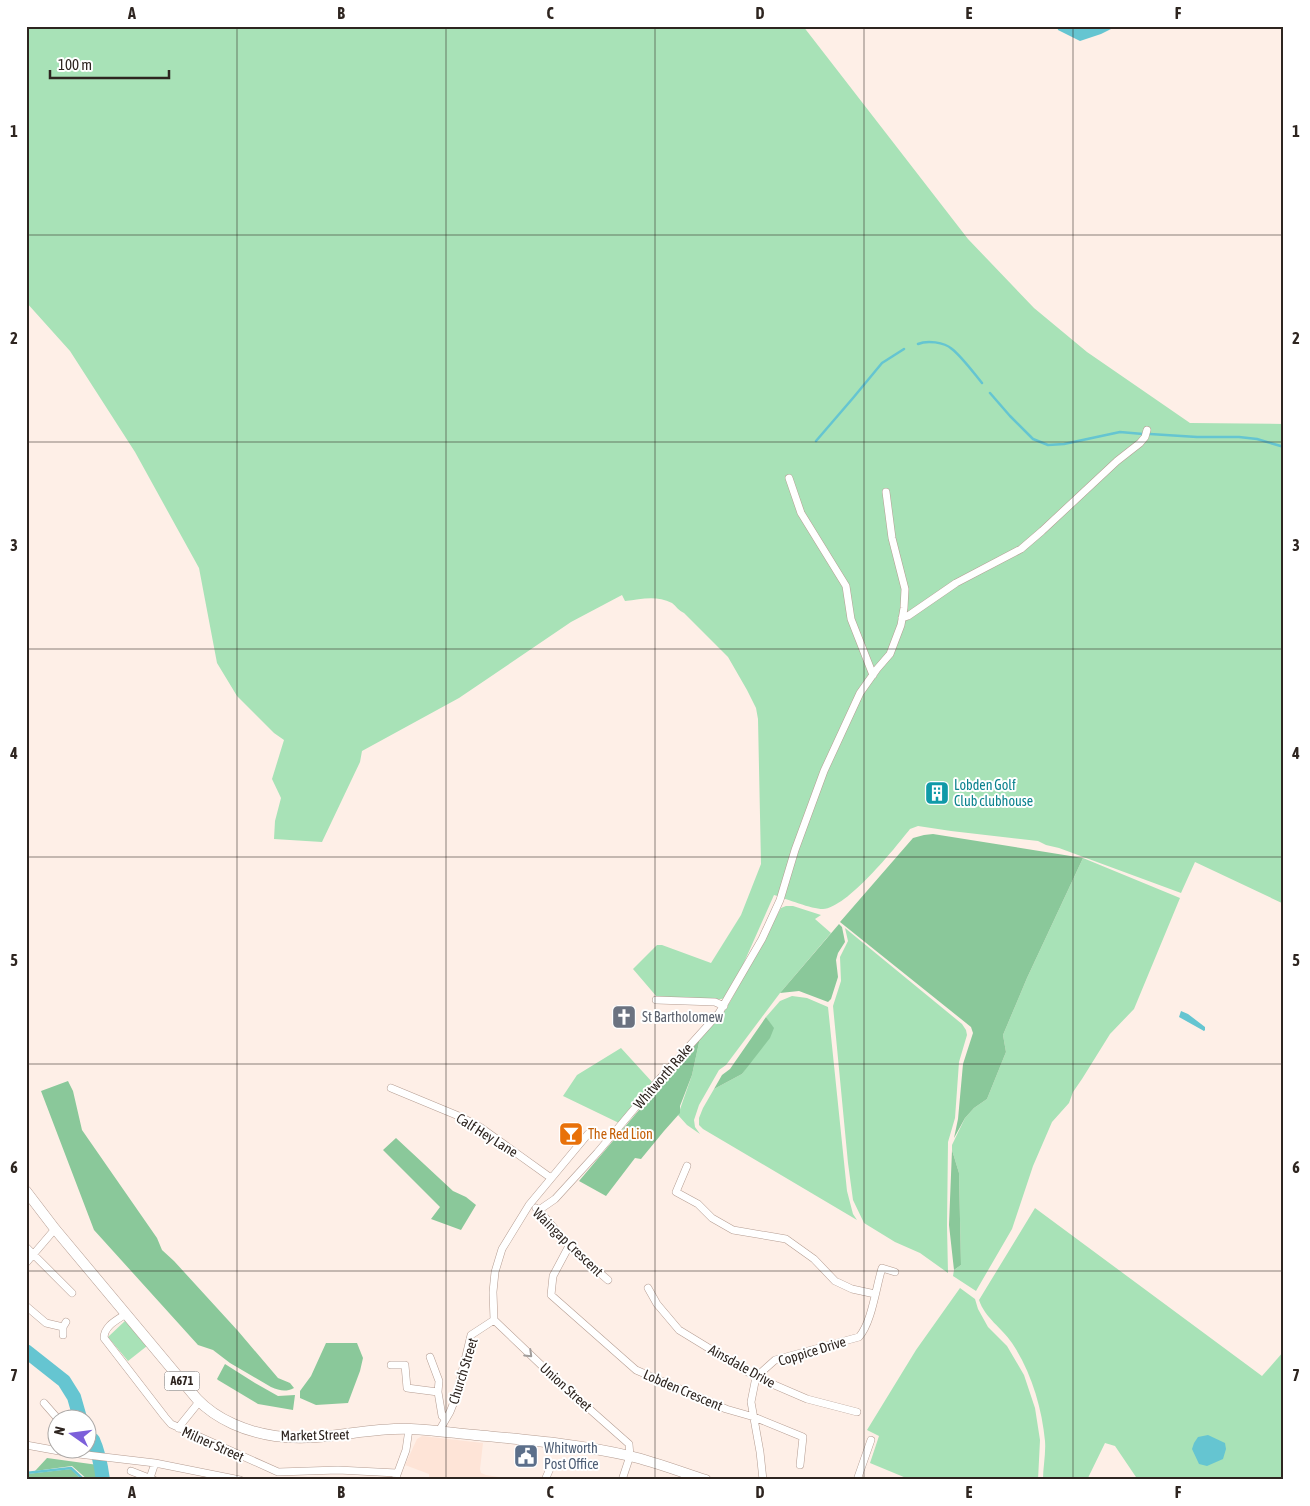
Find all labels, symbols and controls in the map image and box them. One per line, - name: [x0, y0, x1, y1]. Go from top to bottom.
- text: A: [127, 4, 136, 22]
- text: B: [337, 4, 345, 22]
- text: C: [546, 4, 554, 22]
- text: D: [756, 4, 765, 22]
- text: E: [966, 4, 973, 22]
- text: F: [1175, 4, 1182, 22]
- scale bar: [50, 48, 169, 80]
- text: 100 m: [58, 56, 92, 73]
- text: 1: [10, 122, 18, 140]
- text: 1: [1292, 122, 1300, 140]
- text: 2: [10, 329, 18, 347]
- text: 2: [1292, 329, 1300, 347]
- text: 3: [10, 536, 18, 554]
- text: 3: [1292, 536, 1300, 554]
- text: 4: [9, 744, 18, 762]
- text: 4: [1291, 744, 1300, 762]
- place label: Lobden Golf Club clubhouse: [954, 777, 1033, 809]
- building icon: Lobden Golf Club clubhouse: [924, 780, 950, 806]
- text: 5: [10, 951, 18, 969]
- text: 5: [1292, 951, 1300, 969]
- church icon: St Bartholomew: [611, 1004, 637, 1030]
- place label: St Bartholomew: [642, 1009, 724, 1025]
- street label: Whitworth Rake: [630, 1040, 696, 1112]
- street label: Calf Hey Lane: [453, 1110, 521, 1160]
- bar icon: The Red Lion: [558, 1121, 584, 1147]
- place label: The Red Lion: [588, 1126, 653, 1142]
- text: 6: [10, 1158, 18, 1176]
- text: 6: [1292, 1158, 1300, 1176]
- street label: Waingap Crescent: [530, 1205, 606, 1279]
- street label: Coppice Drive: [776, 1333, 848, 1369]
- street label: Church Street: [445, 1336, 481, 1406]
- street label: Ainsdale Drive: [706, 1341, 778, 1391]
- one-way arrow: [523, 1348, 532, 1357]
- street label: Union Street: [537, 1360, 595, 1414]
- text: 7: [10, 1366, 18, 1384]
- street label: Lobden Crescent: [641, 1366, 725, 1414]
- text: 7: [1292, 1366, 1300, 1384]
- road number: A671: [164, 1372, 200, 1390]
- north arrow: [48, 1408, 98, 1458]
- street label: Milner Street: [179, 1423, 247, 1465]
- text: N: [51, 1425, 68, 1437]
- street label: Market Street: [280, 1426, 350, 1444]
- place label: Whitworth Post Office: [544, 1440, 599, 1472]
- public building icon: Whitworth Post Office: [513, 1443, 539, 1469]
- text: A: [127, 1483, 136, 1501]
- text: B: [337, 1483, 345, 1501]
- text: C: [546, 1483, 554, 1501]
- text: D: [756, 1483, 765, 1501]
- text: E: [966, 1483, 973, 1501]
- text: F: [1175, 1483, 1182, 1501]

